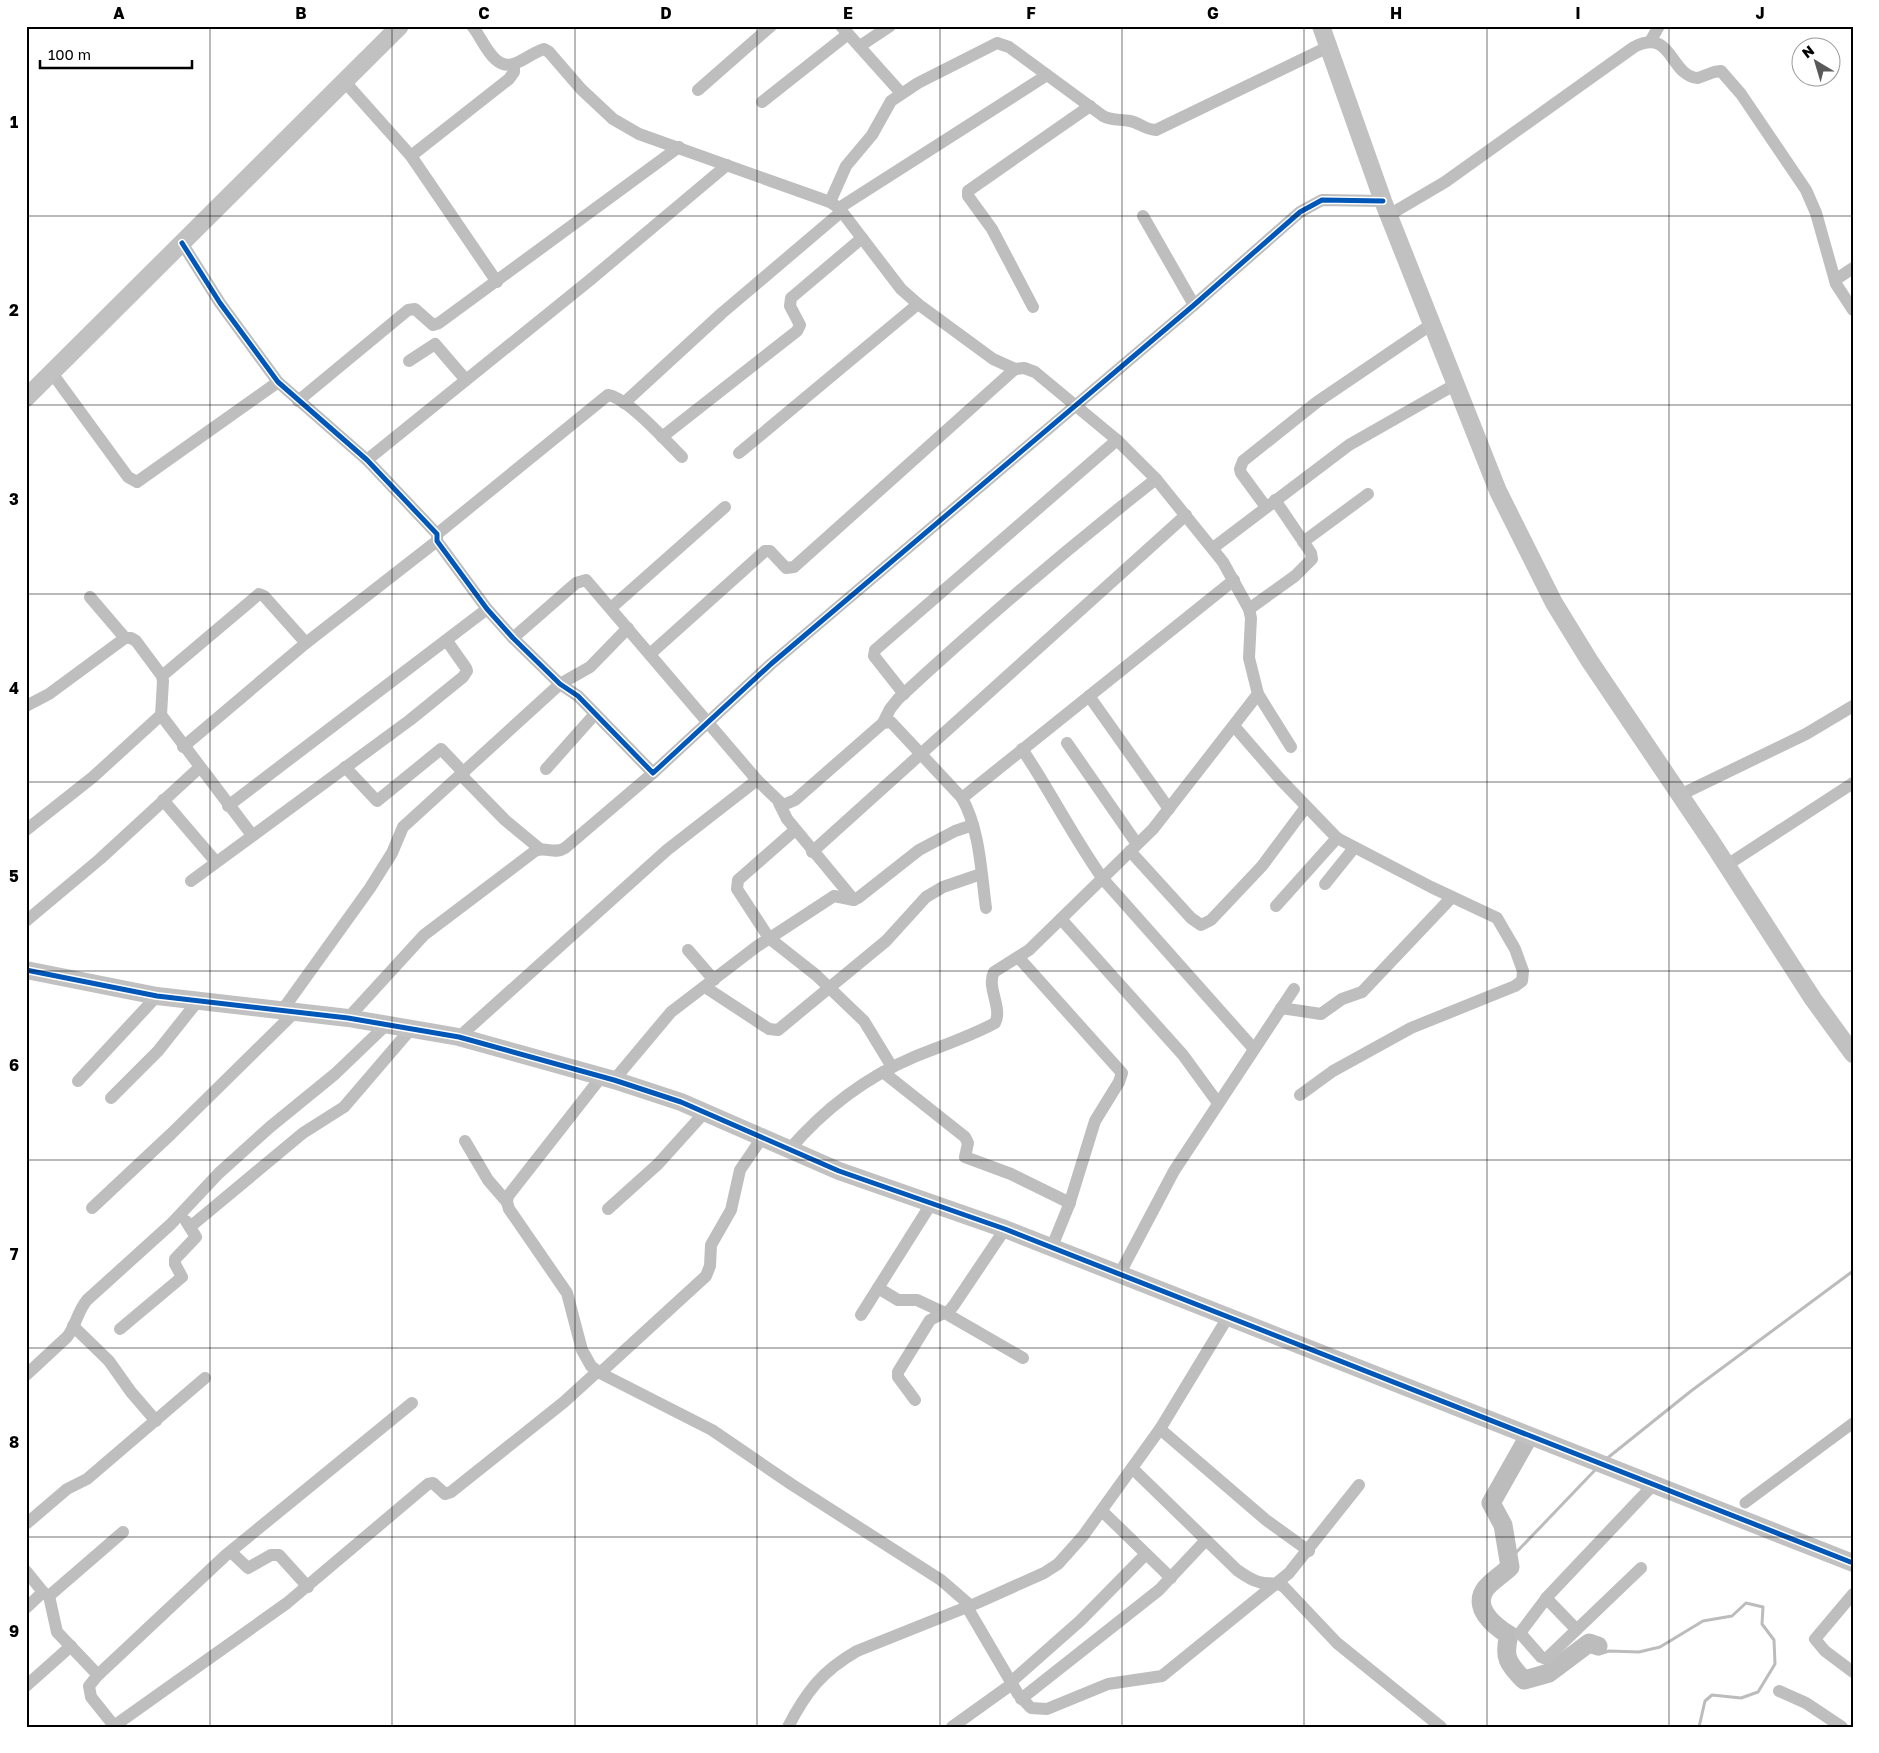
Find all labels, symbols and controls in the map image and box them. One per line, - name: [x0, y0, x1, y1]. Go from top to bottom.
- text: A: [113, 3, 125, 23]
- text: B: [295, 3, 307, 23]
- text: C: [478, 3, 490, 23]
- text: D: [660, 3, 672, 23]
- text: E: [843, 3, 853, 23]
- text: F: [1026, 3, 1036, 23]
- text: G: [1207, 3, 1219, 23]
- text: H: [1390, 3, 1402, 23]
- text: I: [1575, 3, 1581, 23]
- text: J: [1755, 3, 1765, 23]
- scale bar: [40, 38, 192, 70]
- north arrow: [1792, 38, 1842, 88]
- text: N: [1798, 41, 1817, 61]
- text: 100 m: [48, 45, 91, 63]
- text: 1: [10, 112, 18, 132]
- text: 2: [9, 300, 19, 320]
- text: 3: [9, 489, 19, 509]
- text: 4: [9, 678, 19, 698]
- text: 5: [9, 866, 19, 886]
- text: 6: [9, 1055, 19, 1075]
- text: 7: [10, 1244, 19, 1264]
- text: 8: [9, 1432, 19, 1452]
- text: 9: [9, 1621, 19, 1641]

